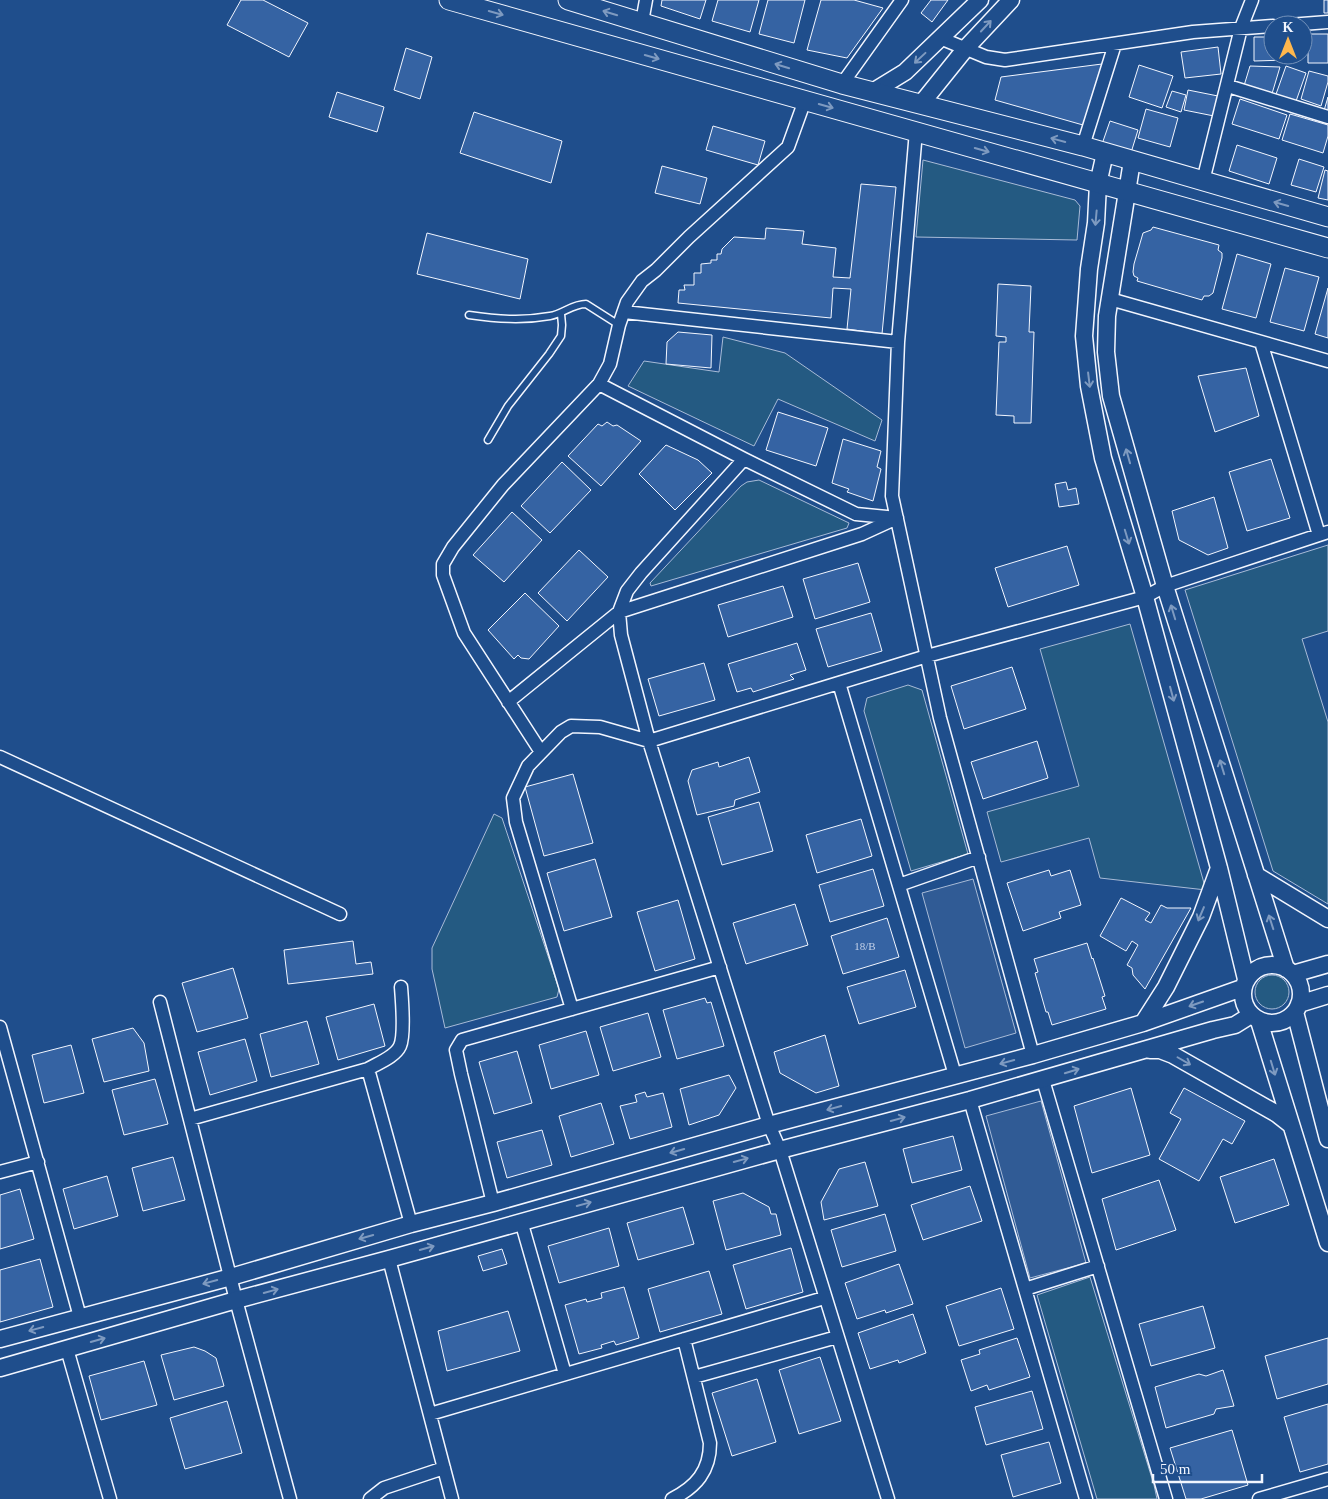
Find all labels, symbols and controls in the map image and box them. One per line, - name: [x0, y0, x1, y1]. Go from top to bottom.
- one-way arrow: [603, 7, 619, 17]
- one-way arrow: [488, 9, 504, 19]
- north arrow: [1263, 15, 1313, 65]
- one-way arrow: [979, 20, 991, 33]
- text: K: [1283, 20, 1294, 35]
- one-way arrow: [913, 52, 926, 64]
- one-way arrow: [644, 53, 660, 62]
- one-way arrow: [775, 60, 791, 70]
- one-way arrow: [817, 101, 833, 111]
- one-way arrow: [1050, 134, 1066, 144]
- one-way arrow: [974, 146, 990, 156]
- one-way arrow: [1274, 198, 1290, 208]
- one-way arrow: [1091, 210, 1101, 226]
- one-way arrow: [1084, 371, 1094, 387]
- one-way arrow: [1123, 449, 1133, 465]
- one-way arrow: [1123, 529, 1133, 545]
- one-way arrow: [1168, 605, 1178, 621]
- one-way arrow: [1167, 685, 1177, 701]
- one-way arrow: [1217, 760, 1227, 776]
- one-way arrow: [1196, 906, 1206, 921]
- one-way arrow: [1266, 914, 1276, 930]
- house number: 18/B: [854, 940, 876, 952]
- one-way arrow: [1189, 1000, 1205, 1009]
- one-way arrow: [1176, 1056, 1190, 1066]
- one-way arrow: [1000, 1057, 1016, 1067]
- one-way arrow: [1269, 1059, 1279, 1075]
- one-way arrow: [1063, 1066, 1079, 1076]
- one-way arrow: [826, 1104, 842, 1113]
- one-way arrow: [890, 1114, 906, 1123]
- one-way arrow: [669, 1147, 685, 1156]
- one-way arrow: [733, 1155, 749, 1165]
- one-way arrow: [576, 1198, 592, 1208]
- one-way arrow: [359, 1233, 375, 1243]
- one-way arrow: [419, 1243, 435, 1253]
- one-way arrow: [203, 1278, 219, 1288]
- one-way arrow: [262, 1286, 278, 1295]
- one-way arrow: [29, 1325, 45, 1334]
- one-way arrow: [89, 1335, 105, 1345]
- scale bar: [1153, 1452, 1262, 1484]
- text: 50 m: [1160, 1461, 1191, 1477]

